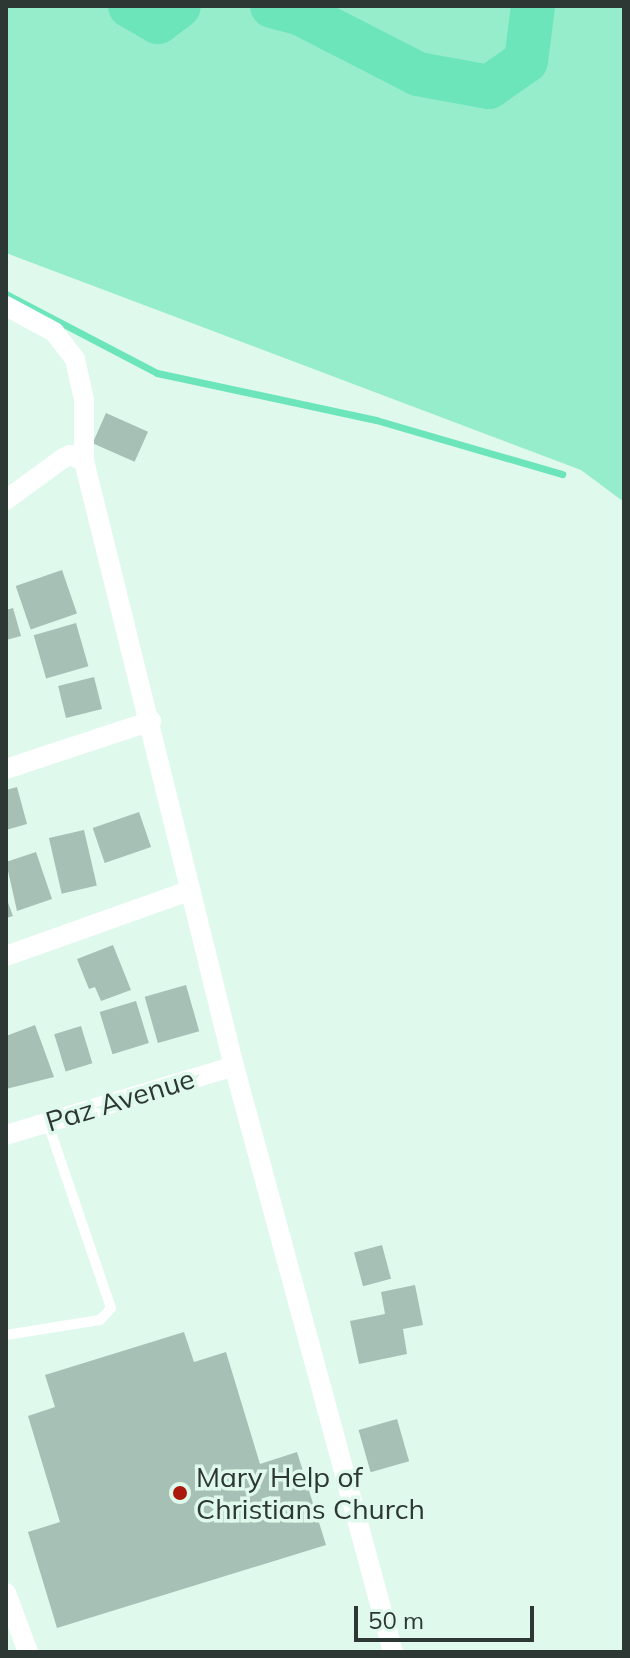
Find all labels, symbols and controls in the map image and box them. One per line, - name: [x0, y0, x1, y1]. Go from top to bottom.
- street label: Paz Avenue: [42, 1061, 198, 1139]
- place label: Mary Help of Christians Church: [196, 1460, 425, 1526]
- marker: Mary Help of Christians Church: [171, 1484, 189, 1502]
- scale bar: [358, 1590, 538, 1640]
- text: 50 m: [368, 1605, 424, 1635]

